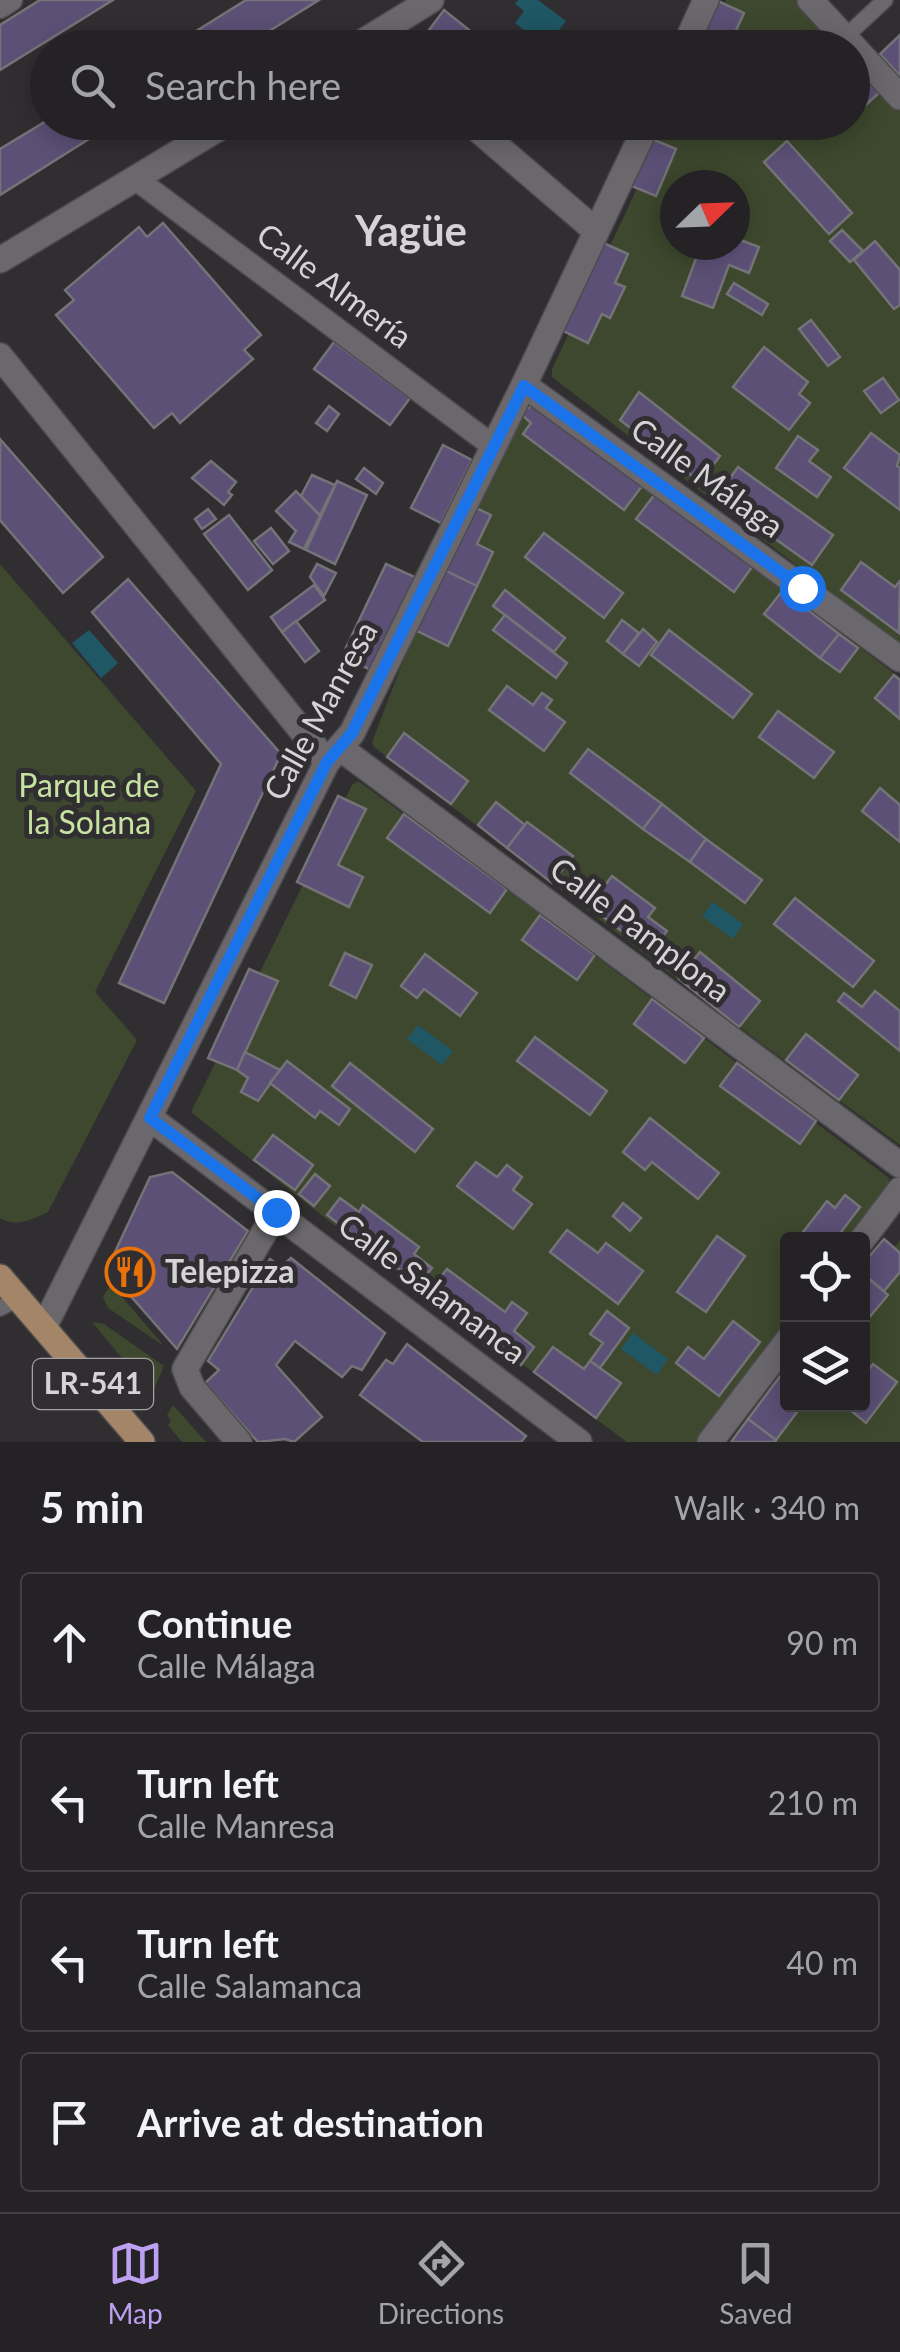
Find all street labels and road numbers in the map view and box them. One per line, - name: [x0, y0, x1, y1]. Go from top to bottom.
- street label: Calle Almería: [250, 214, 420, 356]
- street label: Calle Málaga: [624, 409, 792, 545]
- street label: Calle Manresa: [255, 614, 385, 806]
- street label: Calle Pamplona: [543, 848, 739, 1009]
- street label: Calle Salamanca: [331, 1204, 535, 1371]
- road number: LR-541: [33, 1359, 153, 1409]

